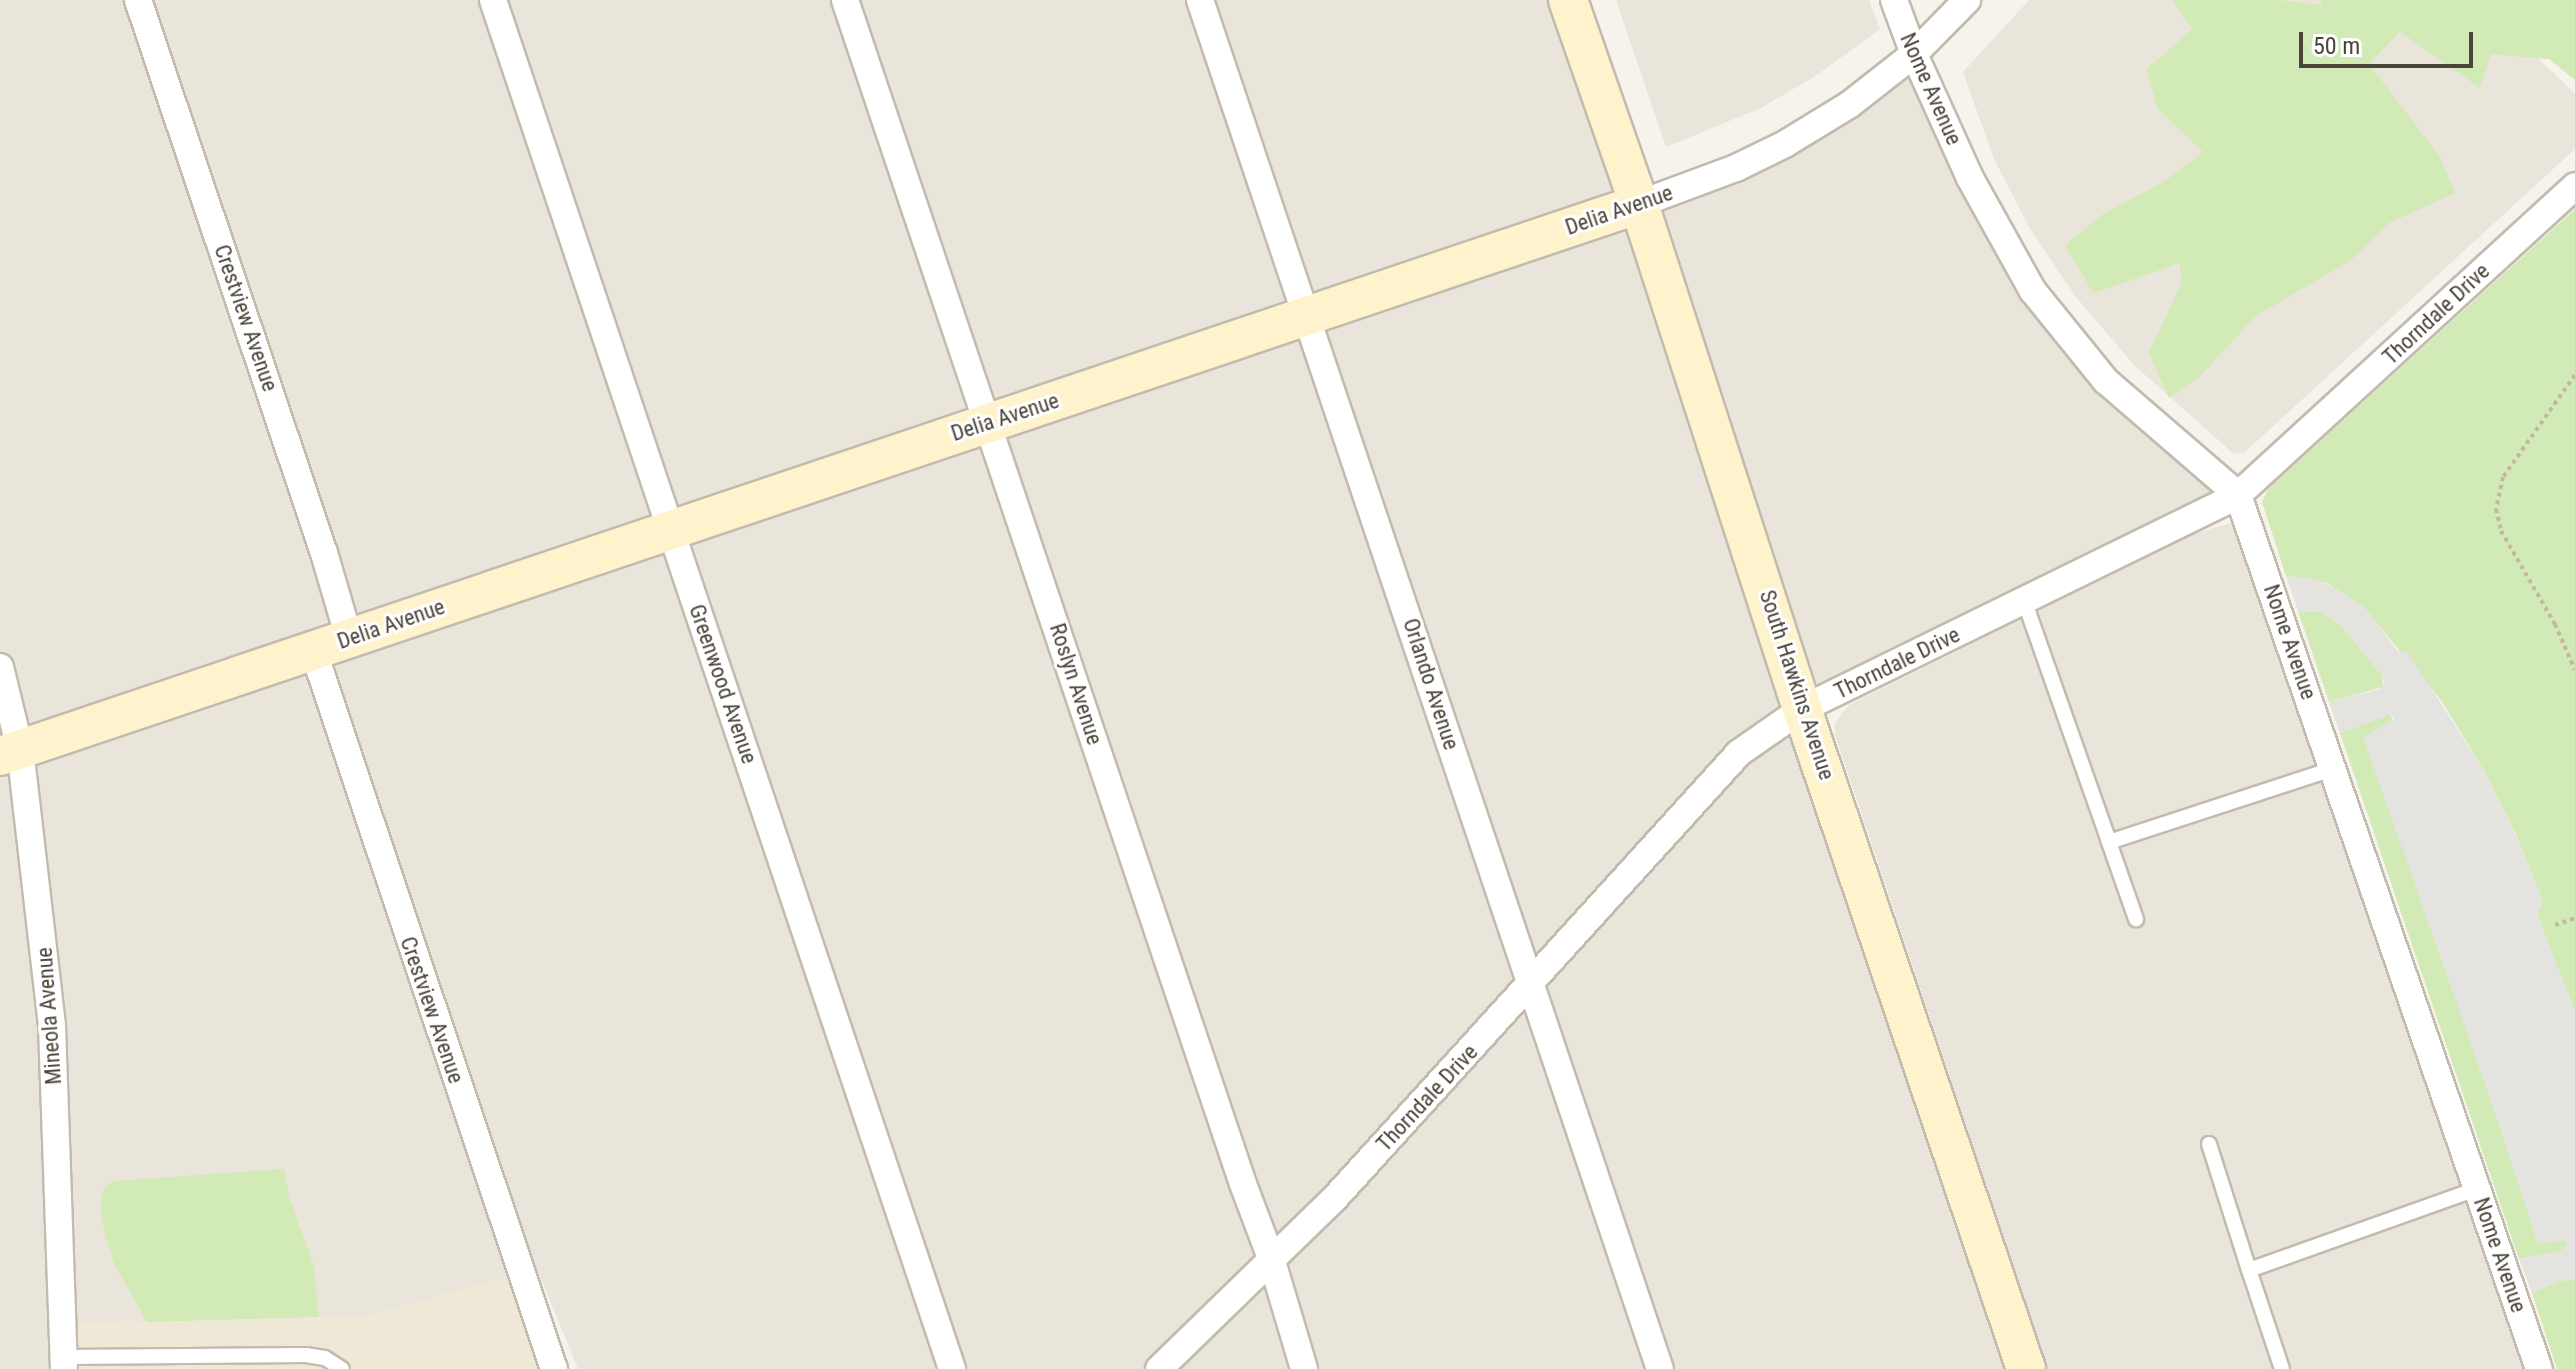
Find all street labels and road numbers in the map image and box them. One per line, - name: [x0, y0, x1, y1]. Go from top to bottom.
- street label: Nome Avenue: [1895, 29, 1967, 149]
- street label: Delia Avenue: [1562, 179, 1676, 241]
- street label: Crestview Avenue: [209, 241, 283, 395]
- street label: Thorndale Drive: [2377, 258, 2495, 370]
- street label: Delia Avenue: [948, 387, 1062, 447]
- street label: Nome Avenue: [2258, 581, 2322, 703]
- street label: South Hawkins Avenue: [1754, 587, 1840, 783]
- street label: Delia Avenue: [334, 593, 448, 655]
- street label: Greenwood Avenue: [683, 601, 763, 767]
- street label: Orlando Avenue: [1397, 615, 1465, 753]
- street label: Roslyn Avenue: [1044, 620, 1108, 748]
- street label: Thorndale Drive: [1830, 621, 1964, 705]
- street label: Crestview Avenue: [395, 933, 469, 1087]
- street label: Mineola Avenue: [31, 946, 67, 1086]
- street label: Thorndale Drive: [1371, 1039, 1483, 1157]
- street label: Nome Avenue: [2468, 1194, 2532, 1316]

